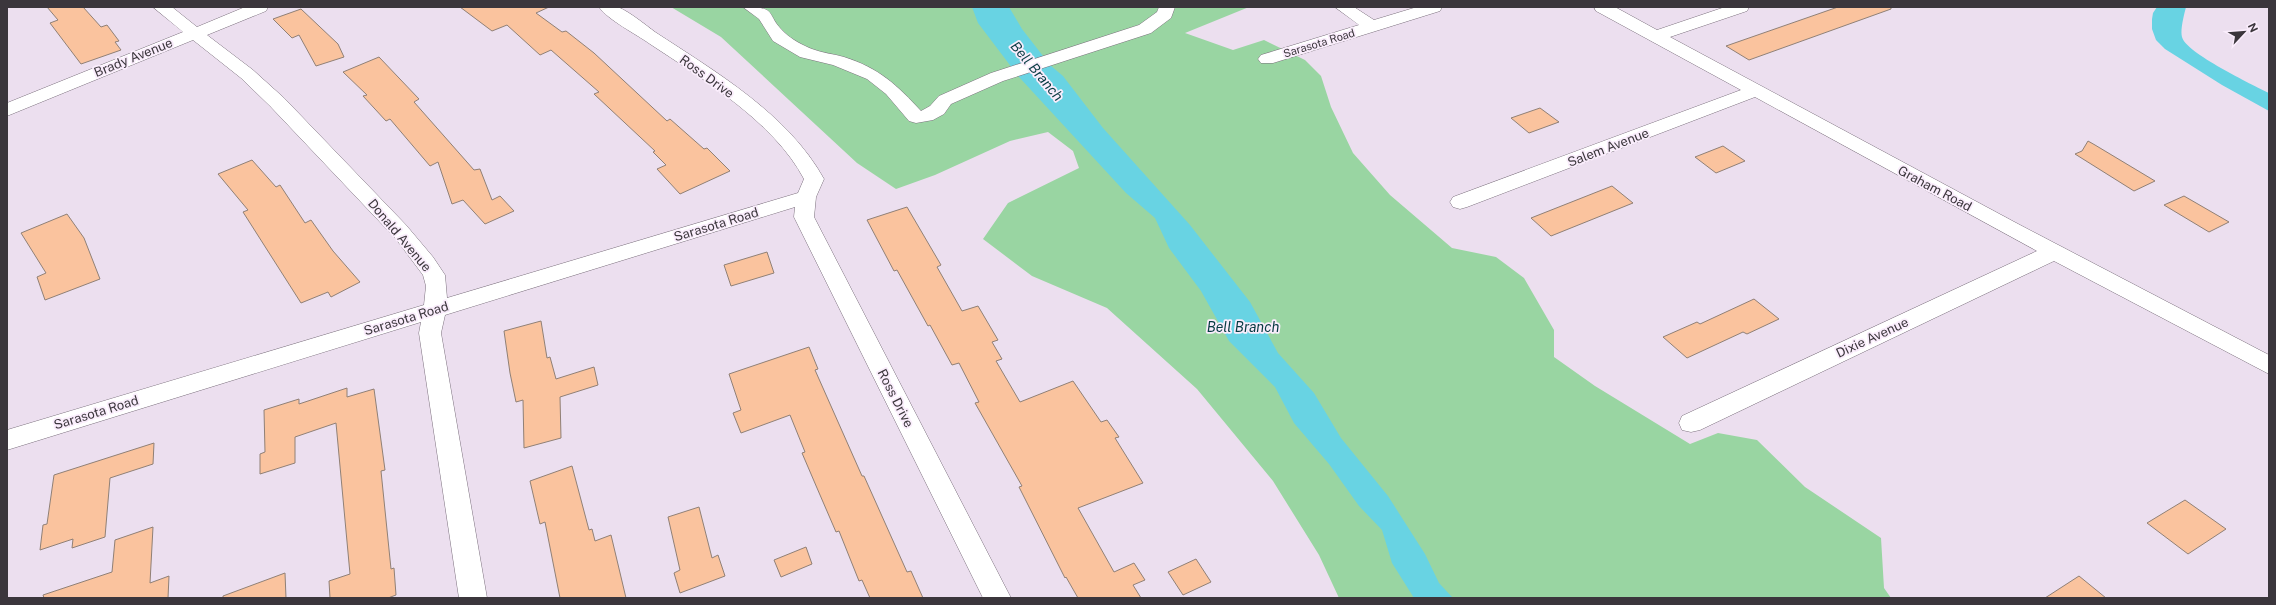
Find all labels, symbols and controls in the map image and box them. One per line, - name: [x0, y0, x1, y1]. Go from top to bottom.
- north arrow: [2224, 12, 2264, 52]
- text: N: [2246, 21, 2260, 34]
- street label: Sarasota Road: [1282, 26, 1356, 60]
- street label: Brady Avenue: [92, 35, 175, 80]
- water label: Bell Branch: [1008, 38, 1067, 104]
- street label: Ross Drive: [677, 52, 737, 101]
- street label: Salem Avenue: [1565, 125, 1651, 170]
- street label: Graham Road: [1895, 163, 1974, 214]
- street label: Donald Avenue: [365, 196, 434, 275]
- street label: Sarasota Road: [672, 204, 760, 244]
- street label: Sarasota Road: [362, 298, 450, 338]
- street label: Dixie Avenue: [1834, 314, 1911, 361]
- water label: Bell Branch: [1207, 319, 1279, 335]
- street label: Ross Drive: [875, 367, 917, 430]
- street label: Sarasota Road: [52, 392, 140, 432]

